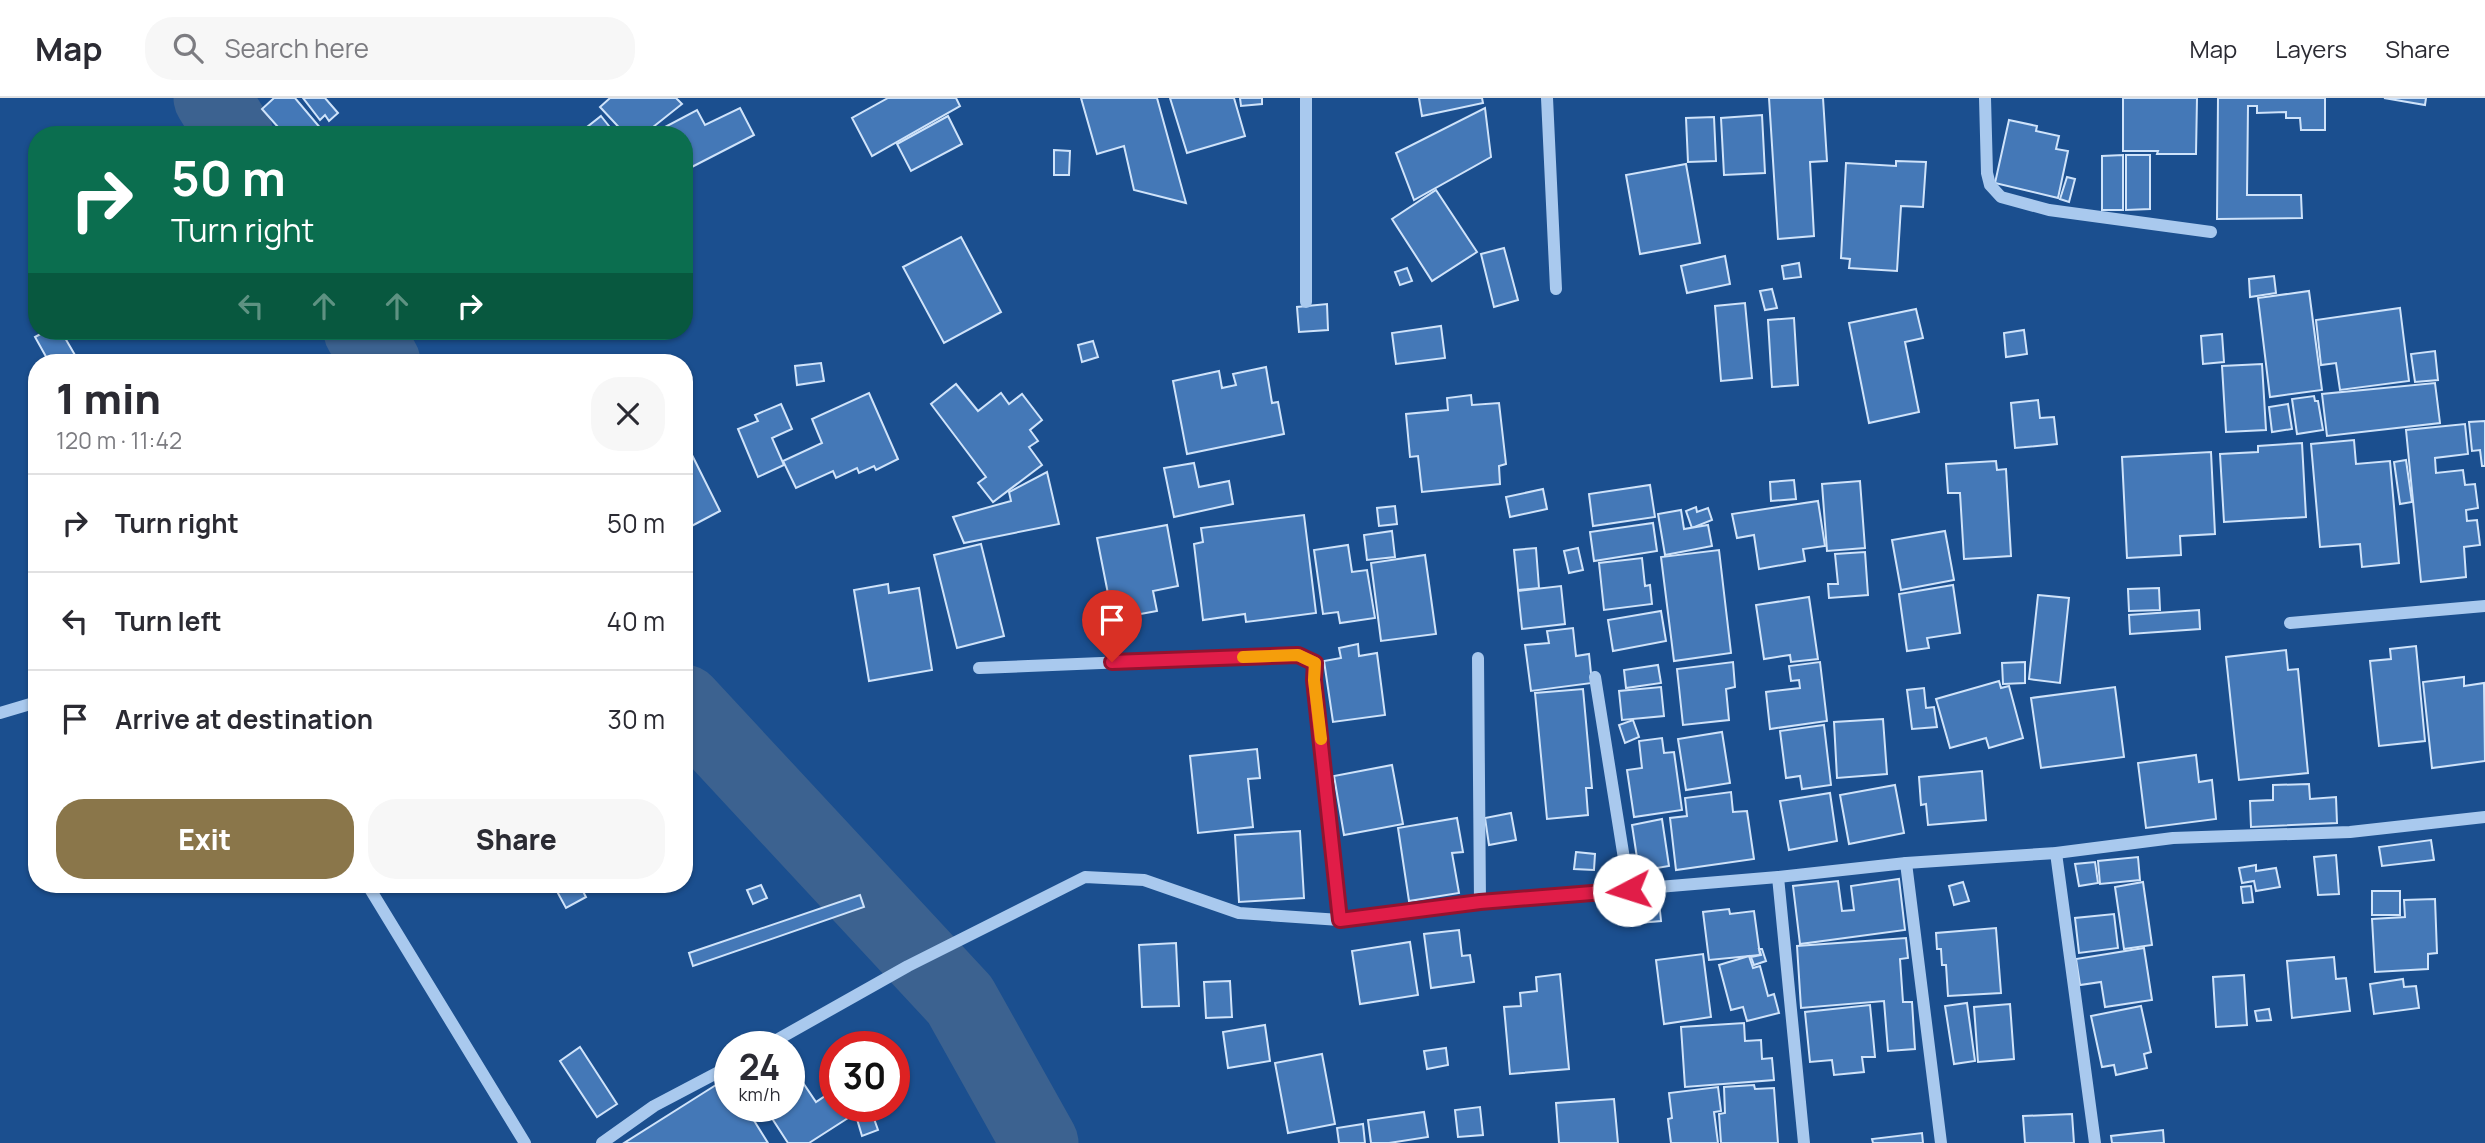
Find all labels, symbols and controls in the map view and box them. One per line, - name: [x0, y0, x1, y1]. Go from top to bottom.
- search box: [145, 17, 635, 80]
- text: Map: [35, 26, 103, 71]
- icon: search: [169, 29, 207, 67]
- text: Search here: [225, 30, 369, 66]
- text: Map: [2190, 32, 2237, 65]
- text: Layers: [2275, 32, 2347, 65]
- text: Share: [2385, 32, 2450, 65]
- text: 50 m: [171, 144, 286, 211]
- icon: right: [56, 154, 147, 245]
- text: Turn right: [171, 208, 314, 252]
- icon: left: [232, 287, 270, 325]
- icon: ahead: [305, 287, 343, 325]
- icon: ahead: [378, 287, 416, 325]
- icon: right: [451, 287, 489, 325]
- text: 1 min: [56, 369, 161, 427]
- button: close: [591, 377, 665, 451]
- text: 120 m · 11:42: [56, 424, 182, 456]
- icon: right: [56, 504, 94, 542]
- text: Turn right: [115, 505, 239, 541]
- text: 50 m: [607, 505, 665, 541]
- pin: [1082, 590, 1142, 662]
- icon: arrive: [1093, 601, 1131, 639]
- icon: left: [56, 602, 94, 640]
- text: Turn left: [115, 603, 222, 639]
- text: 40 m: [607, 603, 665, 639]
- icon: arrive: [56, 700, 94, 738]
- text: Arrive at destination: [115, 701, 373, 737]
- text: 30 m: [608, 701, 665, 737]
- button: Exit: [56, 799, 354, 879]
- button: Share: [368, 799, 665, 879]
- position arrow: [1592, 853, 1666, 927]
- speed limit sign: 30: [819, 1031, 910, 1122]
- text: 24: [739, 1043, 780, 1091]
- text: km/h: [739, 1082, 780, 1106]

